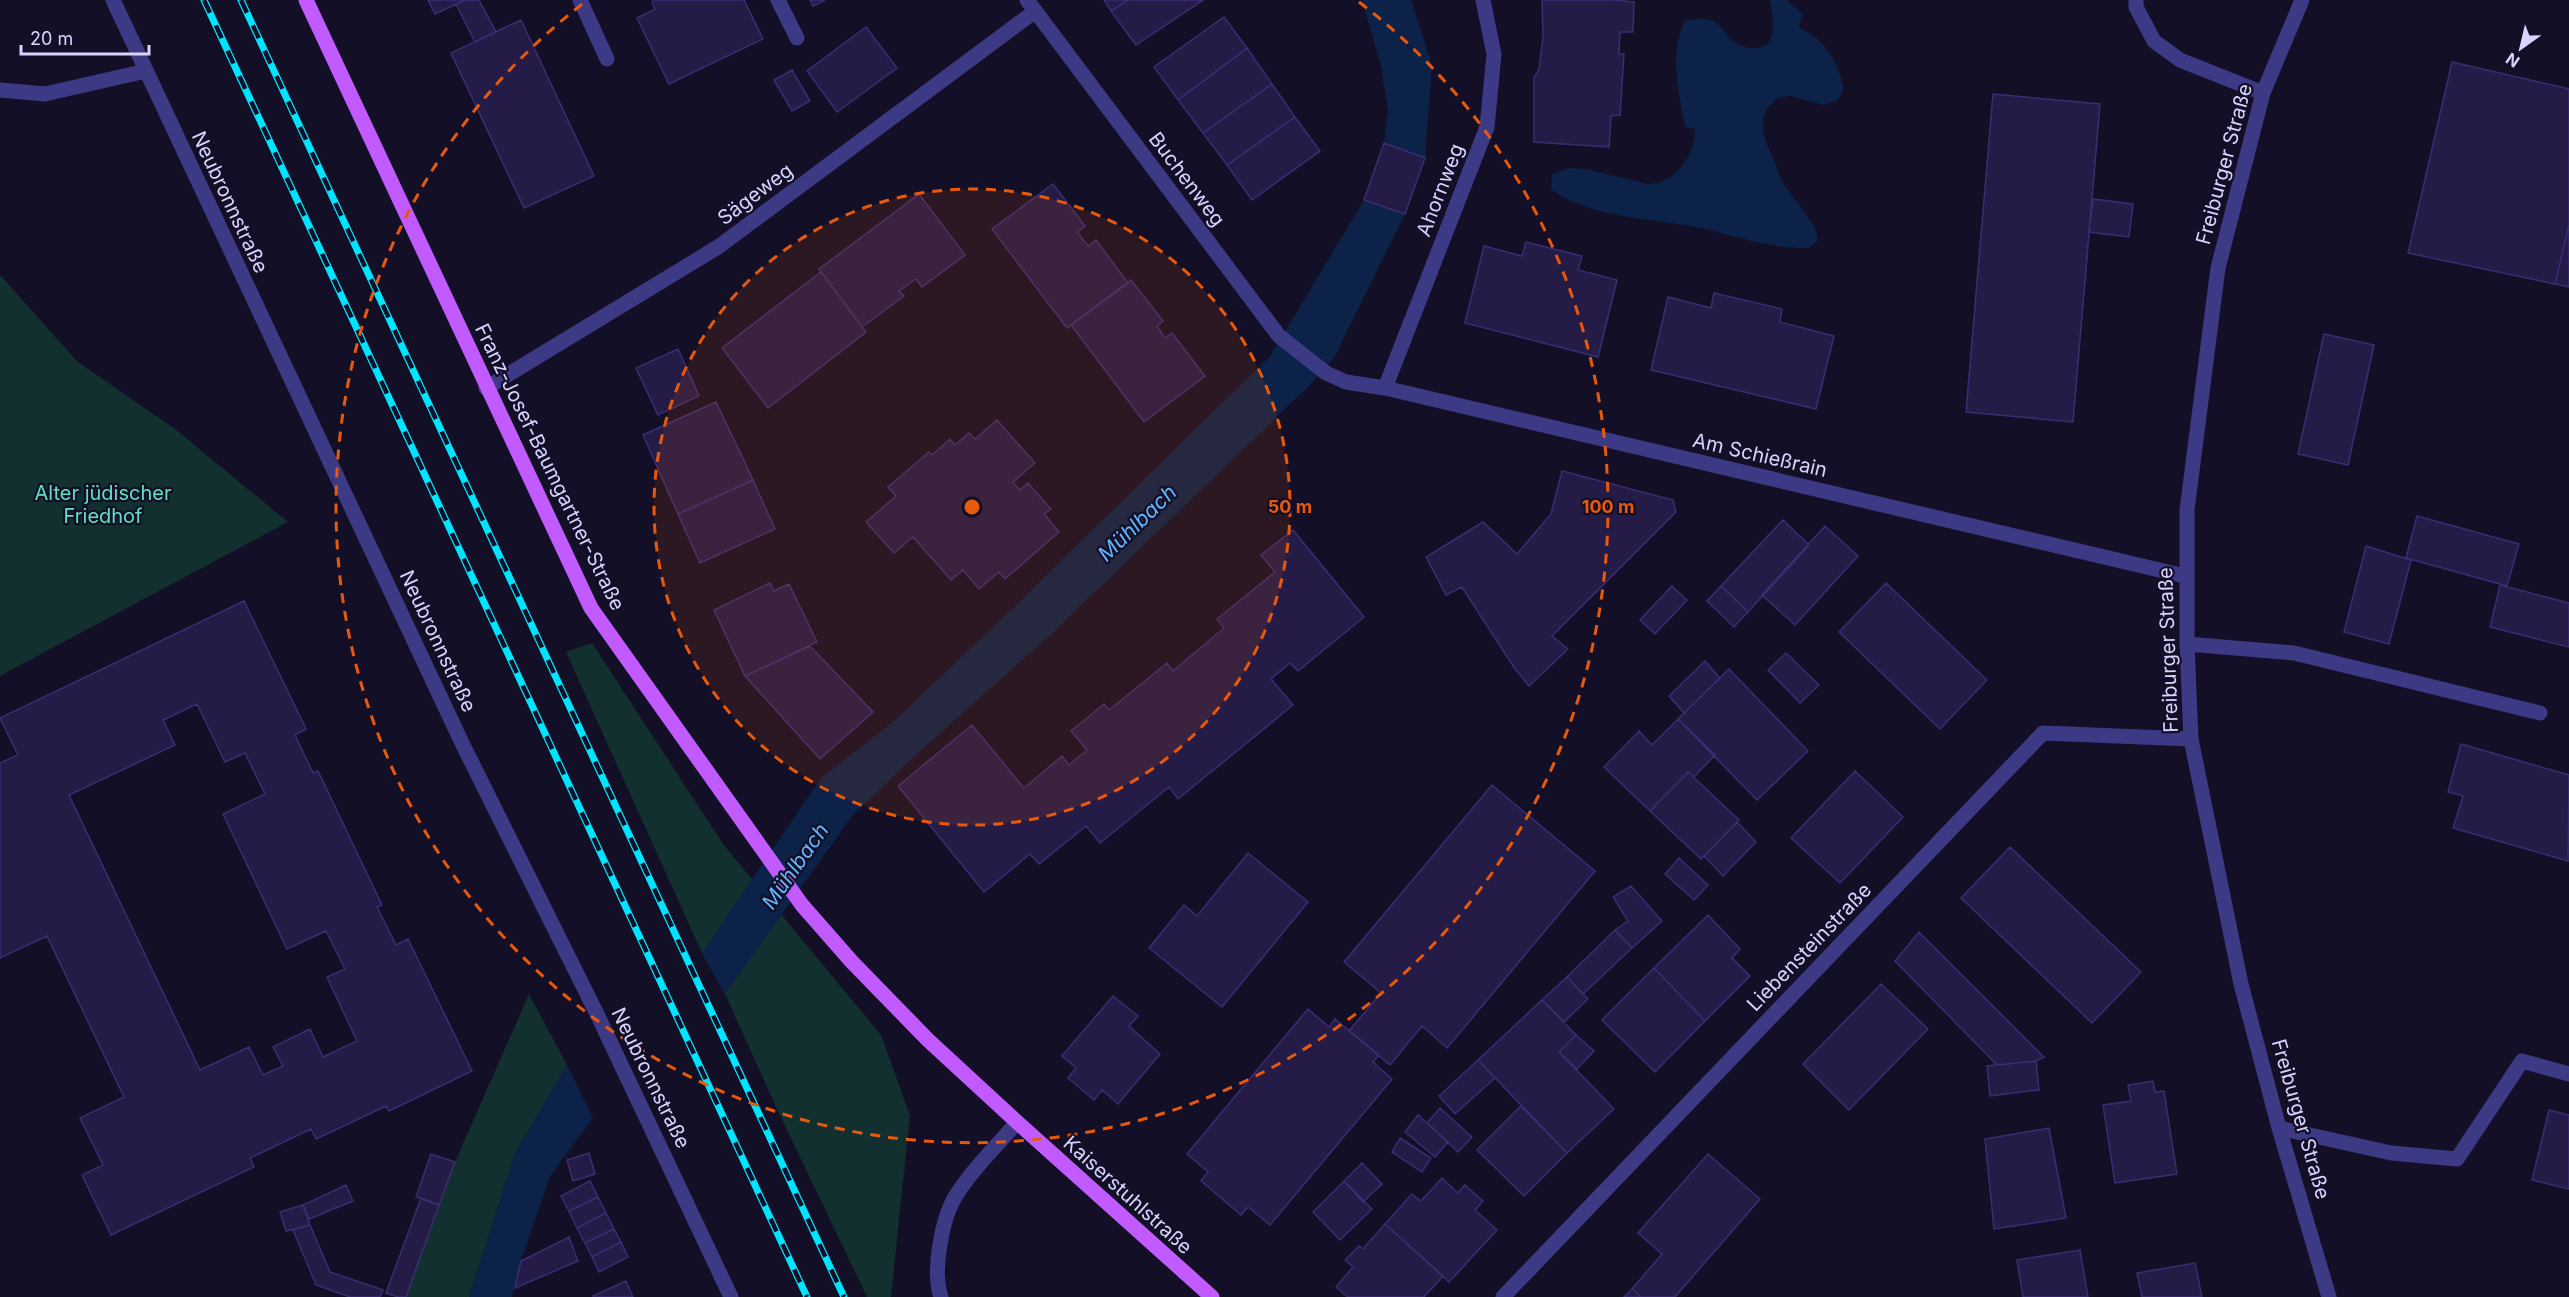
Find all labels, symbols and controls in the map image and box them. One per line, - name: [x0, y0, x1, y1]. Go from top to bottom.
- scale bar: [21, 18, 148, 56]
- north arrow: [2491, 18, 2551, 78]
- text: 20 m: [30, 28, 73, 49]
- text: N: [2502, 49, 2523, 72]
- street label: Freiburger Straße: [2191, 81, 2257, 247]
- street label: Neubronnstraße: [187, 127, 273, 277]
- street label: Buchenweg: [1144, 127, 1230, 231]
- street label: Ahornweg: [1411, 140, 1469, 240]
- street label: Sägeweg: [713, 158, 797, 230]
- street label: Franz-Josef-Baumgartner-Straße: [470, 320, 630, 614]
- street label: Am Schießrain: [1690, 428, 1830, 482]
- water label: Mühlbach: [1093, 480, 1181, 566]
- park label: Alter jüdischer Friedhof: [35, 481, 172, 528]
- text: 50 m: [1268, 496, 1312, 517]
- text: 100 m: [1582, 496, 1634, 517]
- centre of rings: [962, 497, 982, 517]
- street label: Neubronnstraße: [395, 566, 481, 716]
- street label: Freiburger Straße: [2153, 567, 2183, 733]
- water label: Mühlbach: [756, 818, 834, 914]
- street label: Liebensteinstraße: [1742, 878, 1876, 1016]
- street label: Neubronnstraße: [607, 1004, 695, 1152]
- street label: Freiburger Straße: [2267, 1036, 2335, 1202]
- street label: Kaiserstuhlstraße: [1059, 1131, 1197, 1259]

